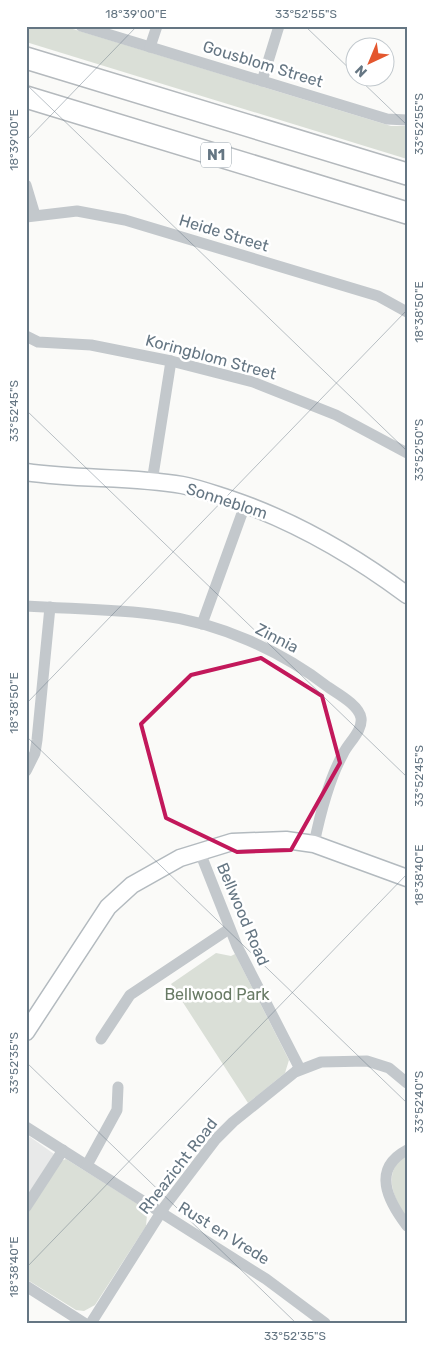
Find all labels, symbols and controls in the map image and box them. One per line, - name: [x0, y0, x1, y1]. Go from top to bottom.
- text: 18°39'00"E: [105, 7, 167, 21]
- text: 33°52'55"S: [275, 7, 337, 21]
- street label: Gousblom Street: [201, 37, 325, 91]
- north arrow: [346, 38, 396, 88]
- text: N: [352, 61, 371, 81]
- text: 33°52'55"S: [412, 93, 426, 155]
- text: 18°39'00"E: [7, 109, 21, 171]
- road number: N1: [201, 142, 231, 168]
- street label: Heide Street: [177, 210, 271, 256]
- text: 18°38'50"E: [412, 281, 426, 343]
- street label: Koringblom Street: [144, 330, 278, 384]
- text: 33°52'45"S: [7, 380, 21, 442]
- text: 33°52'50"S: [412, 419, 426, 481]
- street label: Sonneblom: [184, 479, 270, 523]
- street label: Zinnia: [252, 619, 302, 657]
- text: 18°38'50"E: [7, 672, 21, 734]
- text: 33°52'45"S: [412, 745, 426, 807]
- text: 18°38'40"E: [412, 844, 426, 906]
- street label: Bellwood Road: [213, 860, 273, 968]
- park label: Bellwood Park: [164, 985, 270, 1004]
- text: 33°52'35"S: [7, 1032, 21, 1094]
- text: 33°52'40"S: [412, 1071, 426, 1133]
- street label: Rheazicht Road: [135, 1114, 221, 1218]
- street label: Rust en Vrede: [175, 1197, 273, 1269]
- text: 18°38'40"E: [7, 1236, 21, 1298]
- text: 33°52'35"S: [264, 1329, 326, 1343]

